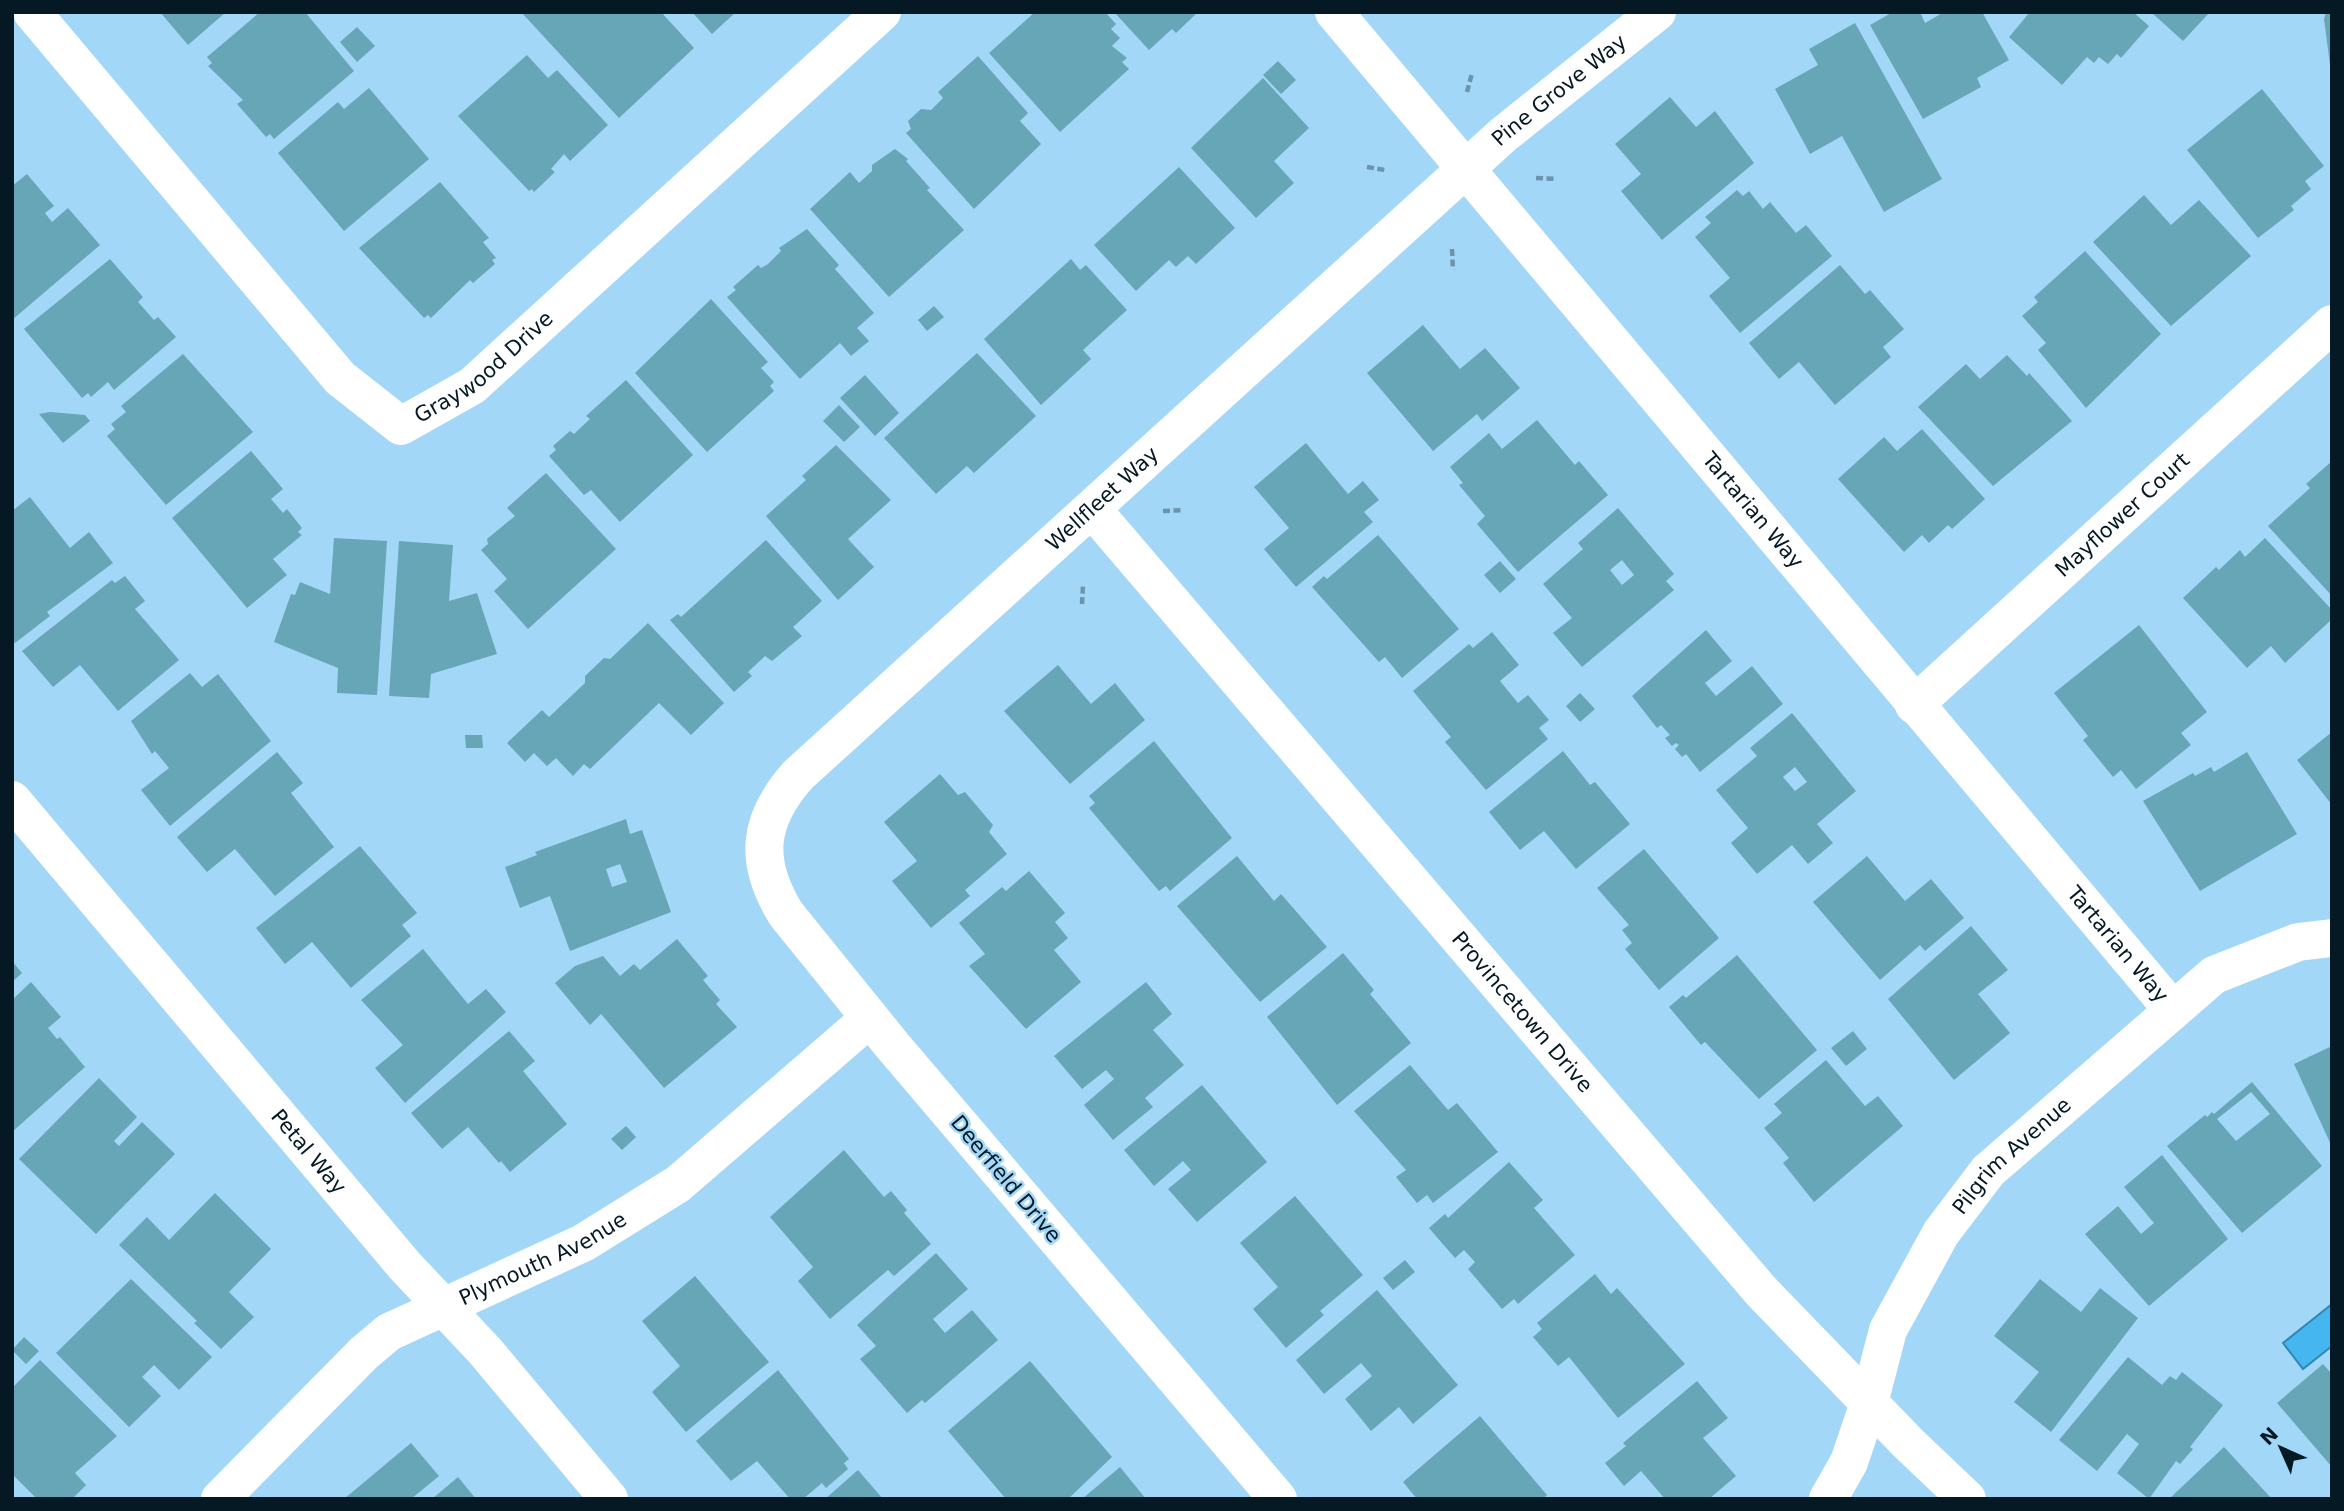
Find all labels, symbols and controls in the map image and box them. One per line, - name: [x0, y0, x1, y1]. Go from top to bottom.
- street label: Pine Grove Way: [1487, 29, 1631, 151]
- street label: Graywood Drive: [410, 306, 558, 428]
- street label: Wellfleet Way: [1041, 442, 1163, 556]
- street label: Tartarian Way: [1697, 447, 1808, 573]
- street label: Mayflower Court: [2051, 448, 2194, 582]
- street label: Tartarian Way: [2062, 881, 2173, 1007]
- street label: Provincetown Drive: [1447, 927, 1598, 1097]
- street label: Pilgrim Avenue: [1948, 1093, 2076, 1219]
- street label: Petal Way: [266, 1104, 351, 1199]
- street label: Deerfield Drive: [946, 1111, 1066, 1247]
- street label: Plymouth Avenue: [455, 1207, 631, 1310]
- north arrow: [2246, 1413, 2316, 1483]
- text: N: [2256, 1423, 2282, 1449]

